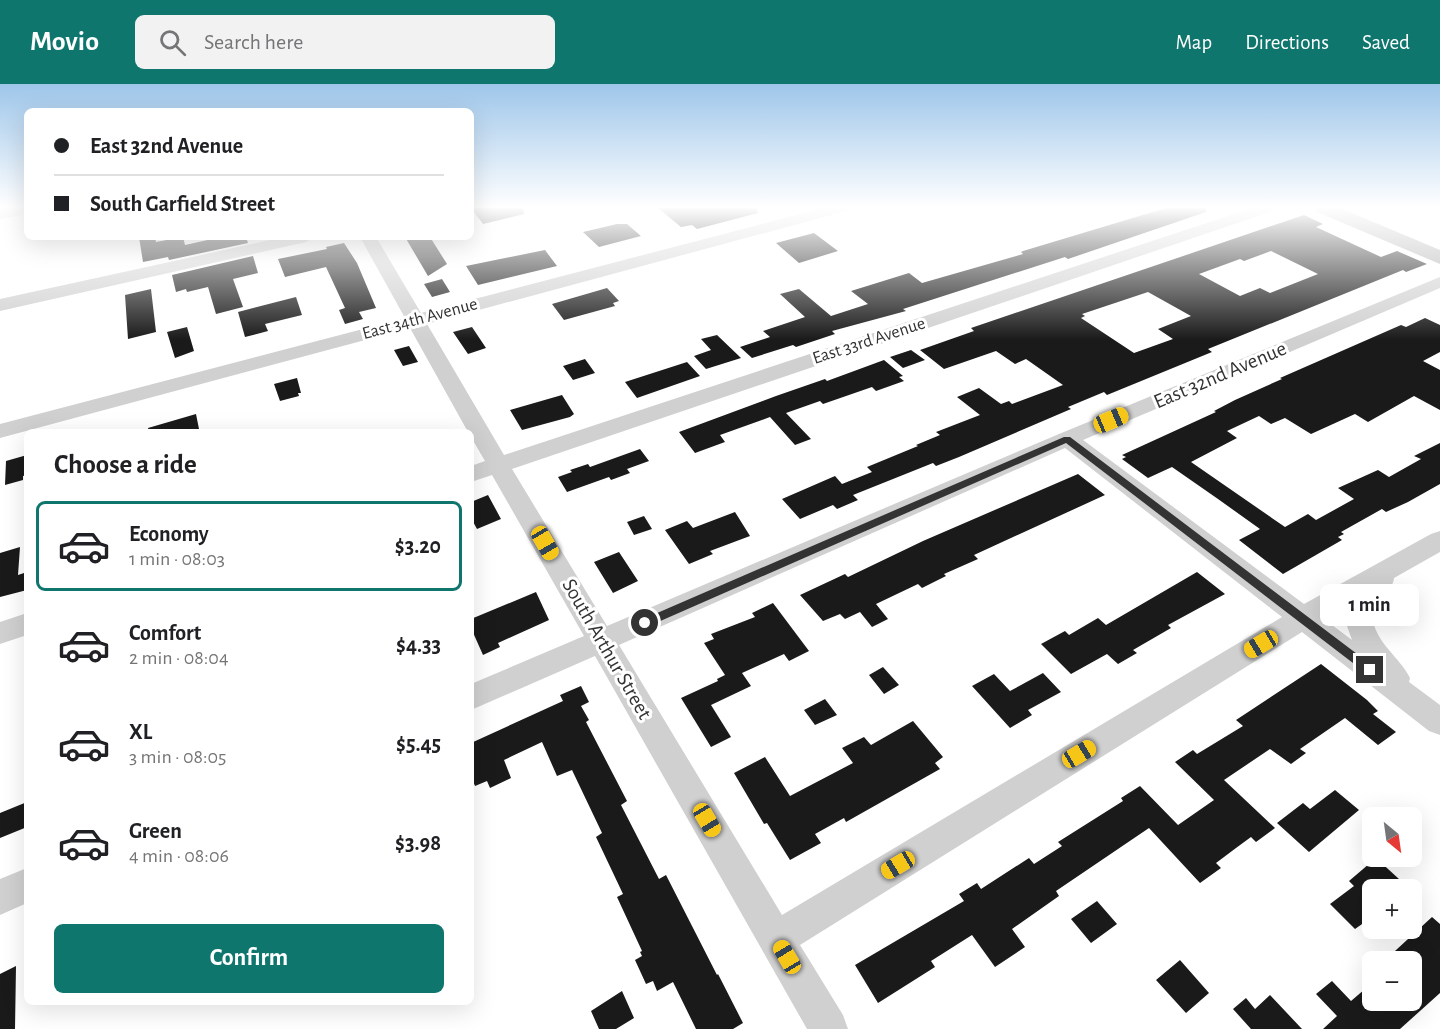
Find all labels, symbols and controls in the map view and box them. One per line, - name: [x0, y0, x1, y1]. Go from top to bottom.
- search box: [135, 15, 555, 69]
- icon: search: [156, 26, 189, 59]
- text: Movio: [30, 28, 99, 56]
- text: Search here: [204, 31, 303, 53]
- text: Map: [1176, 32, 1212, 53]
- text: Directions: [1245, 32, 1329, 53]
- text: Saved: [1362, 32, 1410, 53]
- text: East 32nd Avenue: [90, 135, 243, 157]
- text: South Garfield Street: [90, 193, 275, 215]
- street label: East 34th Avenue: [360, 295, 480, 343]
- street label: East 33rd Avenue: [810, 314, 928, 368]
- street label: East 32nd Avenue: [1151, 338, 1289, 412]
- car: [1091, 405, 1131, 435]
- text: Choose a ride: [54, 451, 197, 478]
- icon: car: [57, 519, 111, 573]
- text: Economy: [129, 523, 209, 545]
- car: [528, 523, 562, 563]
- text: $3.20: [395, 535, 441, 557]
- text: 1 min · 08:03: [129, 549, 225, 569]
- street label: South Arthur Street: [558, 575, 656, 723]
- callout: 1 min: [1320, 583, 1420, 625]
- text: 1 min: [1348, 595, 1391, 615]
- route start: [631, 609, 658, 636]
- icon: car: [57, 618, 111, 672]
- text: Comfort: [129, 622, 201, 644]
- car: [1241, 627, 1281, 661]
- text: $4.33: [396, 634, 441, 656]
- text: 2 min · 08:04: [129, 648, 229, 668]
- route end: [1356, 656, 1383, 683]
- icon: car: [57, 717, 111, 771]
- text: XL: [129, 721, 152, 743]
- text: $5.45: [396, 733, 441, 755]
- car: [1059, 737, 1099, 771]
- text: 3 min · 08:05: [129, 747, 226, 767]
- car: [690, 800, 724, 840]
- north arrow: [1362, 807, 1422, 867]
- map controls: [1362, 807, 1422, 1011]
- icon: car: [57, 816, 111, 870]
- text: Green: [129, 820, 182, 842]
- text: $3.98: [395, 832, 441, 854]
- text: 4 min · 08:06: [129, 846, 229, 866]
- car: [878, 848, 918, 882]
- button: +: [1362, 879, 1422, 939]
- button: Confirm: [54, 924, 444, 993]
- car: [770, 937, 804, 977]
- button: −: [1362, 951, 1422, 1011]

